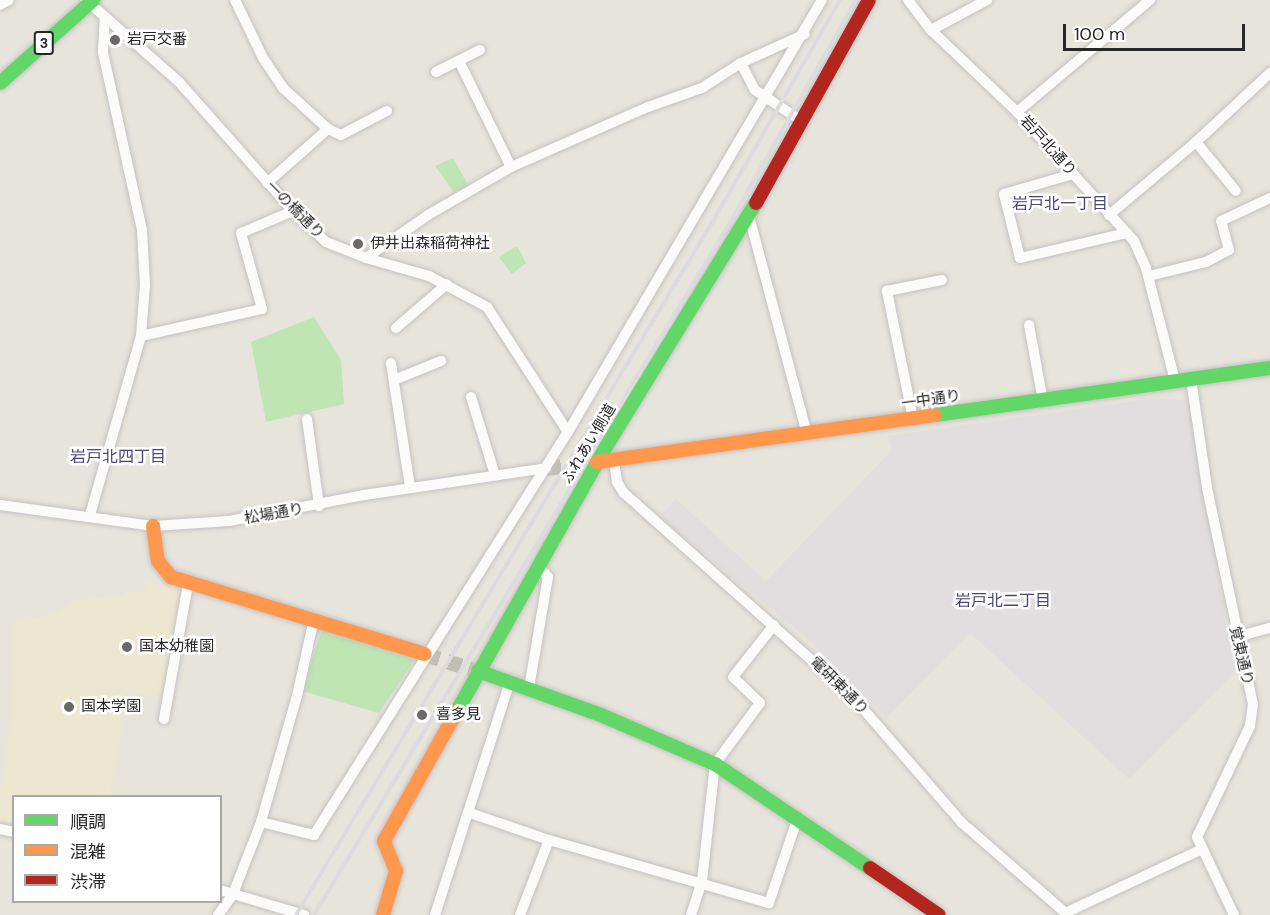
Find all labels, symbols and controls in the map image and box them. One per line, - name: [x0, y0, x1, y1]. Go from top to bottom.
- scale bar: [1066, 12, 1248, 50]
- text: 100 m: [1074, 22, 1125, 46]
- place label: 岩戸交番: [127, 31, 187, 49]
- road number: 3: [34, 32, 54, 54]
- marker: 岩戸交番: [108, 33, 122, 47]
- street label: 岩戸北通り: [1016, 112, 1080, 180]
- street label: 一の橋通り: [262, 177, 328, 243]
- district label: 岩戸北一丁目: [1012, 194, 1108, 214]
- place label: 伊井出森稲荷神社: [370, 235, 490, 253]
- marker: 伊井出森稲荷神社: [351, 237, 365, 251]
- street label: 一中通り: [900, 387, 962, 413]
- street label: ふれあい側道: [558, 401, 620, 487]
- district label: 岩戸北四丁目: [70, 447, 166, 467]
- street label: 松場通り: [243, 500, 305, 528]
- district label: 岩戸北二丁目: [955, 591, 1051, 611]
- street label: 覚東通り: [1225, 625, 1257, 687]
- place label: 国本幼稚園: [139, 638, 214, 656]
- marker: 国本幼稚園: [120, 640, 134, 654]
- street label: 電研東通り: [806, 653, 872, 719]
- place label: 国本学園: [81, 698, 141, 716]
- marker: 国本学園: [62, 700, 76, 714]
- marker: 喜多見: [413, 706, 431, 724]
- place label: 喜多見: [436, 706, 481, 724]
- legend: [12, 795, 222, 903]
- text: 順調: [70, 810, 106, 834]
- text: 混雑: [70, 840, 106, 864]
- text: 渋滞: [70, 870, 106, 894]

